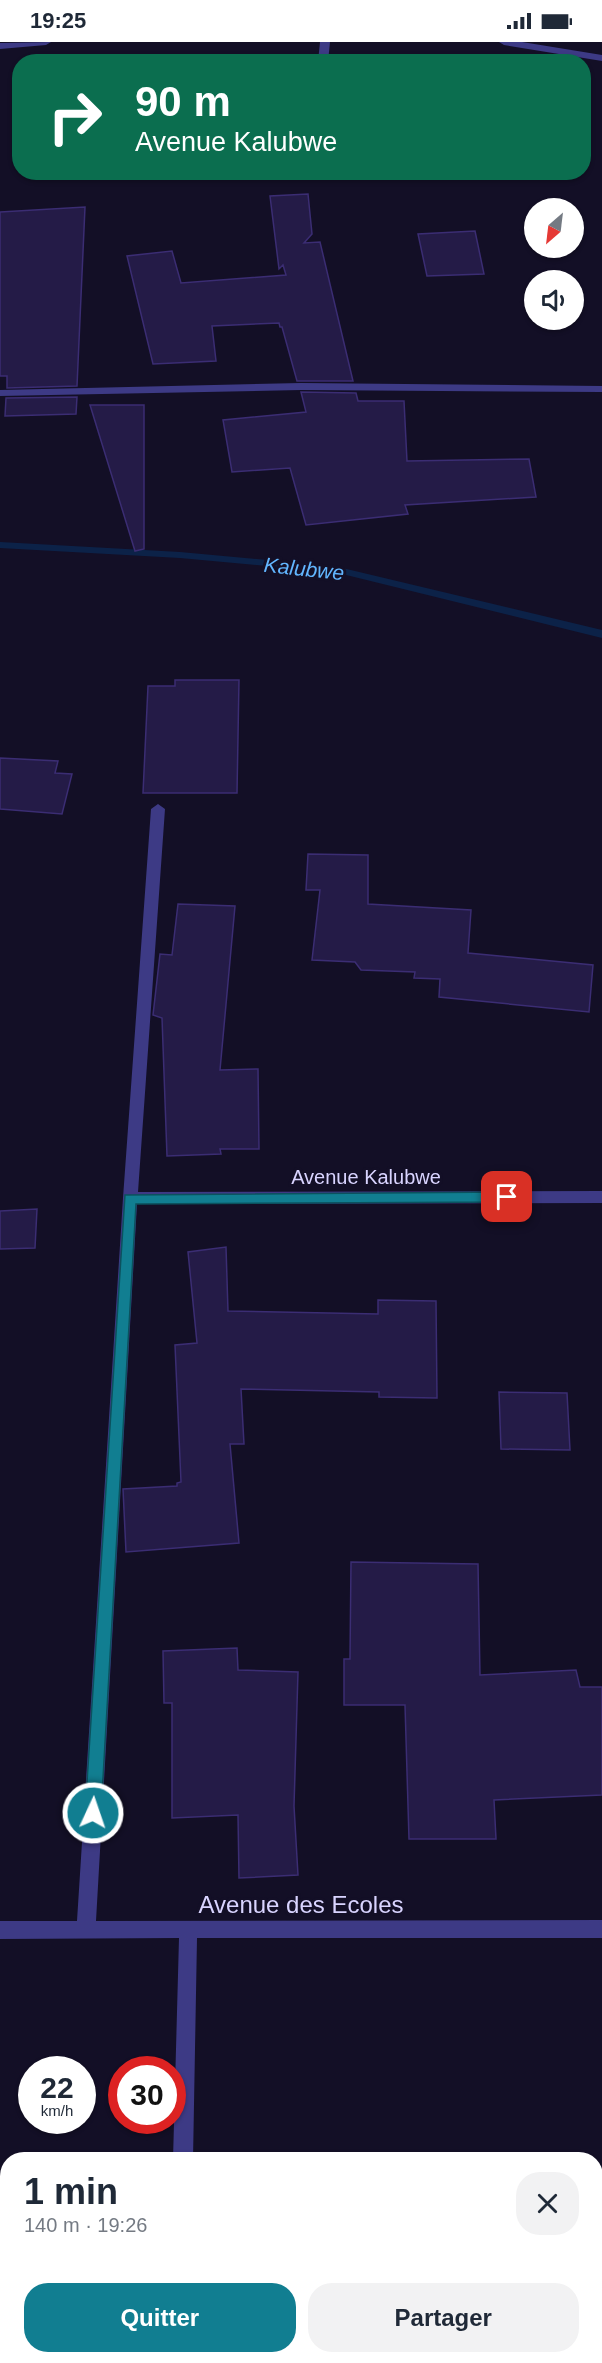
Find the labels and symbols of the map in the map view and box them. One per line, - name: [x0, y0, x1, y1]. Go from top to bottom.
- north arrow: [524, 198, 584, 258]
- water label: Kalubwe: [263, 553, 345, 584]
- street label: Avenue Kalubwe: [291, 1166, 441, 1188]
- pin: [481, 1171, 532, 1222]
- position arrow: [61, 1781, 125, 1845]
- street label: Avenue des Ecoles: [198, 1891, 404, 1918]
- speed limit sign: 30: [108, 2056, 186, 2134]

